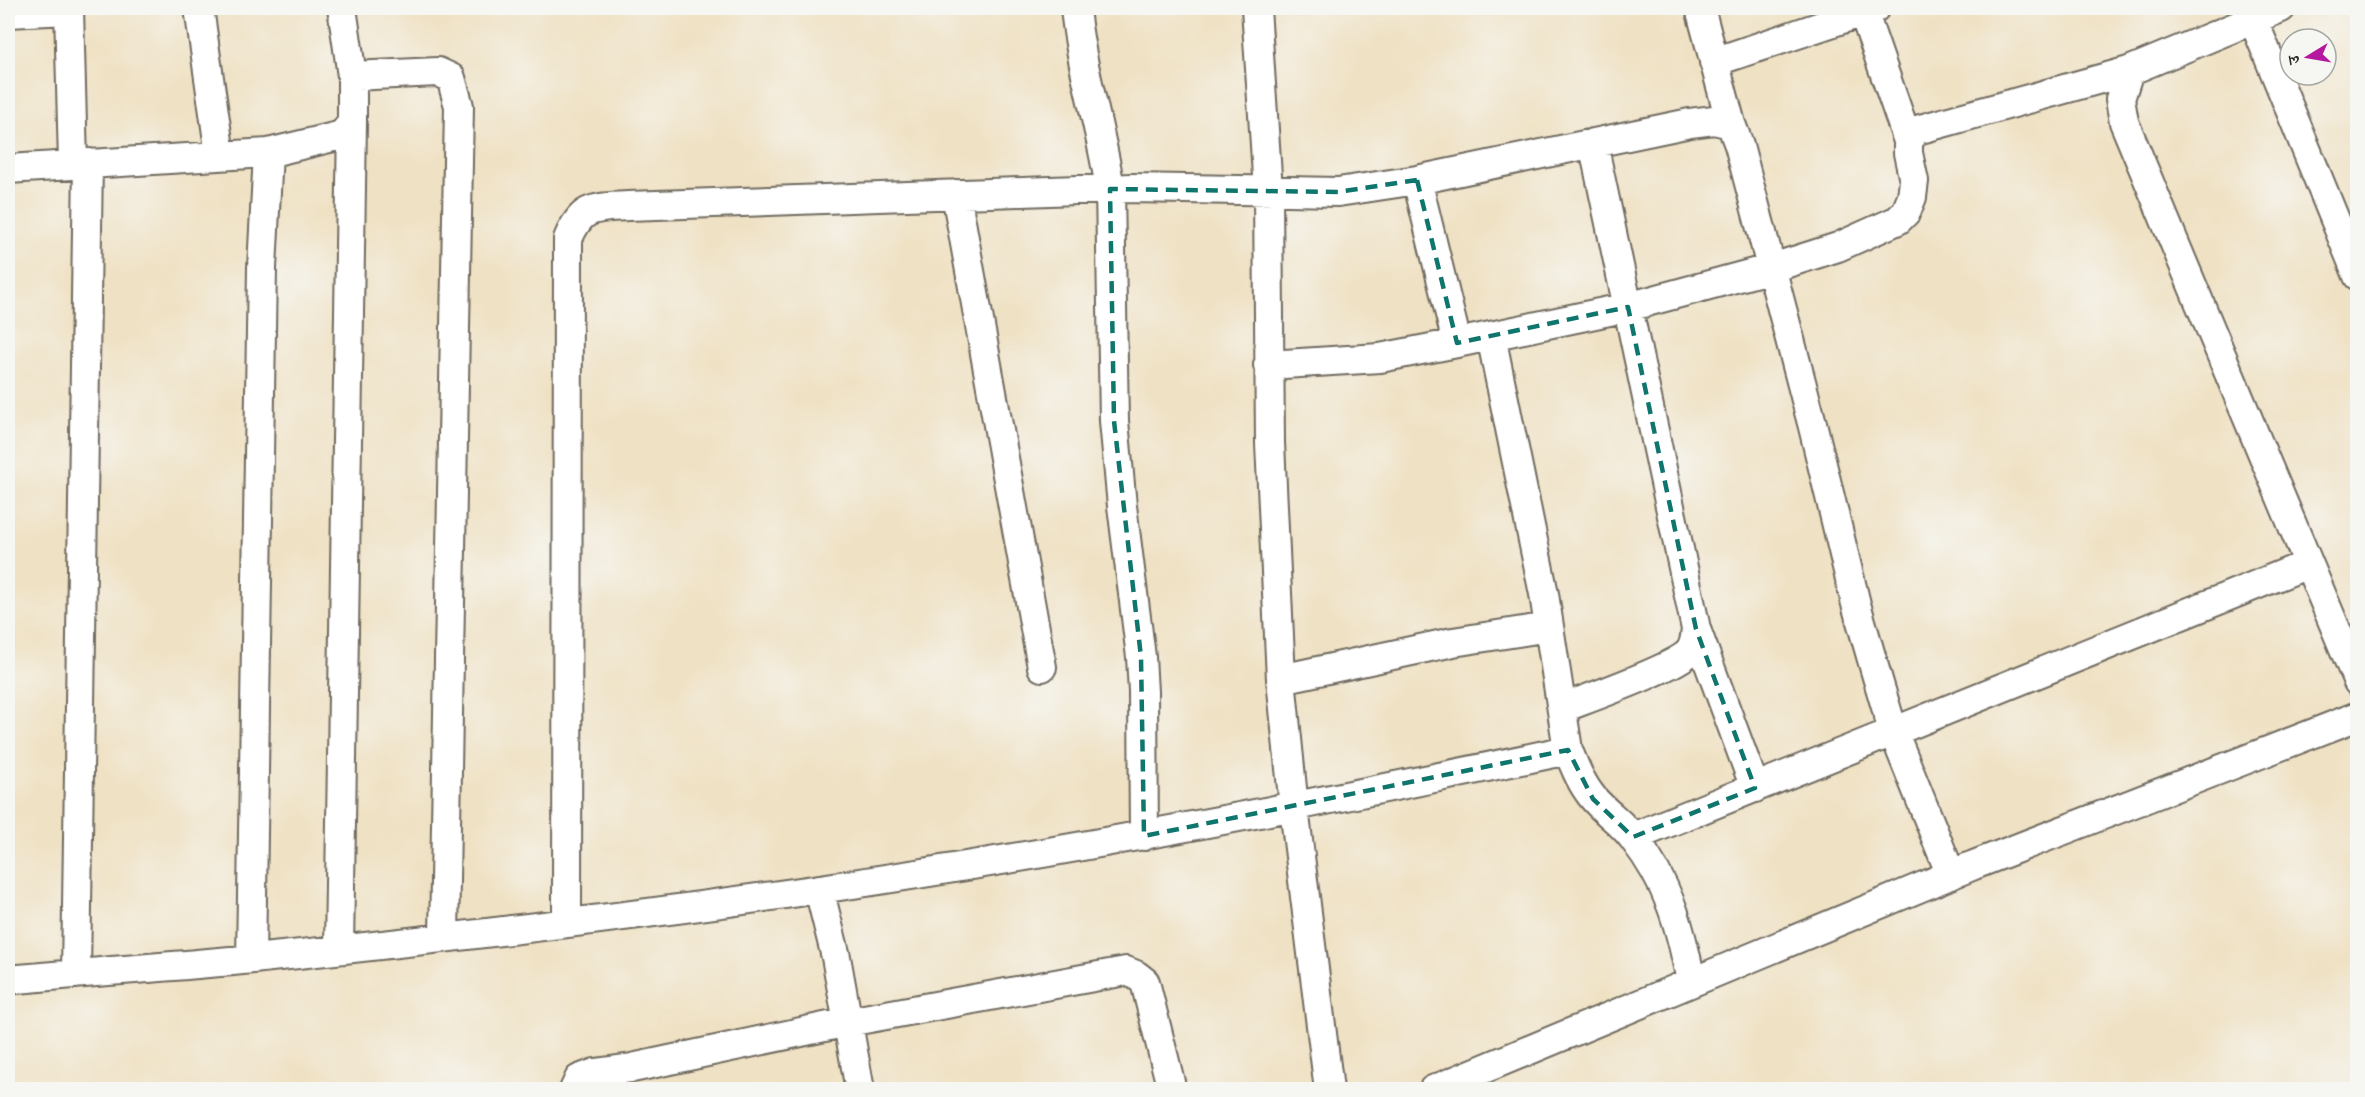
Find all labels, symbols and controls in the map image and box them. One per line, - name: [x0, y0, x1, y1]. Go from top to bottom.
- north arrow: [2278, 27, 2338, 87]
- text: उ: [2284, 52, 2306, 66]

